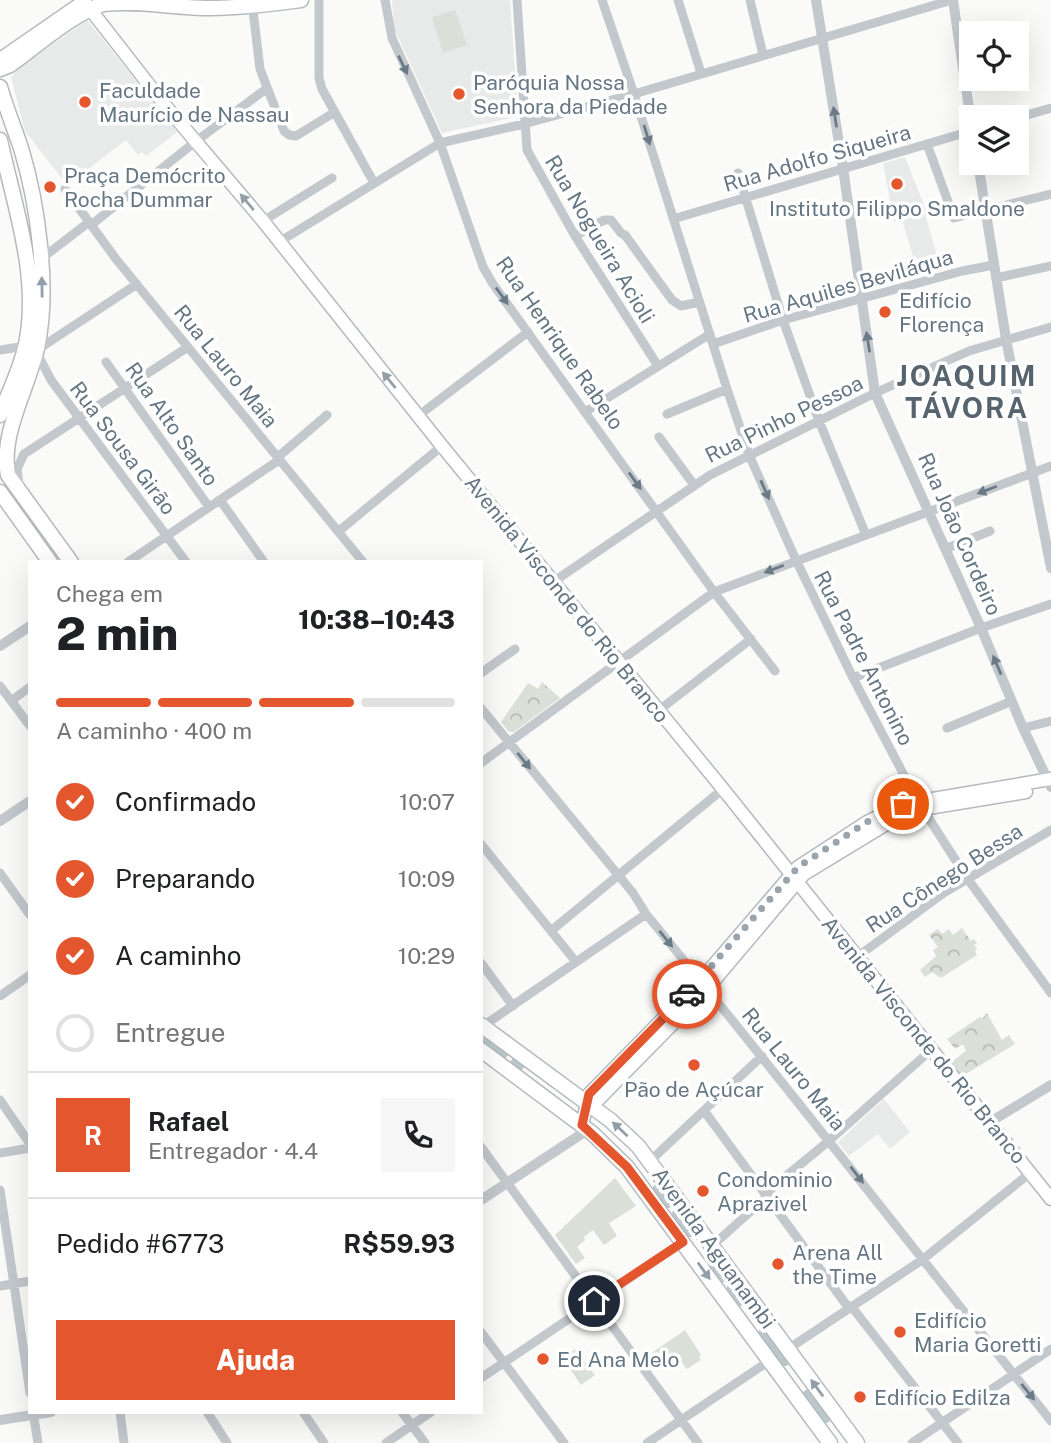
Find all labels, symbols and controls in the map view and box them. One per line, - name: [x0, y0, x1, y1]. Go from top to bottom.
- map controls: [959, 21, 1029, 175]
- button: locate: [959, 21, 1029, 91]
- one-way arrow: [397, 55, 409, 75]
- place label: Paróquia Nossa Senhora da Piedade: [473, 70, 668, 119]
- place label: Faculdade Maurício de Nassau: [99, 78, 290, 127]
- marker: Paróquia Nossa Senhora da Piedade: [451, 86, 467, 102]
- marker: Faculdade Maurício de Nassau: [77, 94, 93, 110]
- one-way arrow: [829, 105, 840, 127]
- button: layers: [959, 105, 1029, 175]
- street label: Rua Adolfo Siqueira: [721, 119, 913, 197]
- one-way arrow: [642, 124, 653, 145]
- street label: Rua Nogueira Acioli: [540, 150, 660, 328]
- place label: Praça Demócrito Rocha Dummar: [64, 163, 226, 212]
- marker: Instituto Filippo Smaldone: [889, 176, 905, 192]
- marker: Praça Demócrito Rocha Dummar: [42, 179, 58, 195]
- one-way arrow: [240, 194, 255, 211]
- place label: Instituto Filippo Smaldone: [769, 196, 1025, 221]
- street label: Rua Aquiles Beviláqua: [740, 244, 956, 328]
- street label: Rua Henrique Rabelo: [491, 252, 629, 434]
- one-way arrow: [36, 276, 47, 298]
- one-way arrow: [494, 287, 508, 305]
- place label: Edifício Florença: [899, 288, 984, 337]
- street label: Rua Lauro Maia: [169, 300, 283, 432]
- marker: Edifício Florença: [877, 304, 893, 320]
- one-way arrow: [862, 331, 873, 353]
- street label: Rua Alto Santo: [120, 357, 224, 491]
- district label: JOAQUIM TÁVORA: [897, 359, 1037, 424]
- street label: Rua Pinho Pessoa: [701, 370, 867, 468]
- one-way arrow: [383, 371, 397, 389]
- street label: Rua Sousa Girão: [65, 376, 181, 520]
- street label: Rua João Cordeiro: [913, 449, 1007, 619]
- street label: Avenida Visconde do Rio Branco: [460, 470, 674, 728]
- one-way arrow: [628, 471, 642, 490]
- one-way arrow: [759, 480, 771, 500]
- one-way arrow: [977, 484, 998, 495]
- one-way arrow: [763, 564, 784, 575]
- street label: Rua Padre Antonino: [809, 566, 919, 750]
- text: Chega em: [56, 580, 163, 607]
- text: 10:38–10:43: [298, 604, 455, 635]
- text: 2 min: [56, 606, 178, 660]
- one-way arrow: [991, 655, 1002, 676]
- text: A caminho · 400 m: [56, 717, 252, 744]
- one-way arrow: [517, 752, 532, 770]
- pin: [873, 774, 933, 834]
- icon: check: [56, 783, 94, 821]
- icon: bag: [884, 785, 922, 823]
- text: Confirmado: [115, 786, 256, 817]
- text: 10:07: [399, 788, 455, 815]
- street label: Rua Cônego Bessa: [861, 818, 1027, 938]
- icon: check: [56, 860, 94, 898]
- text: Preparando: [115, 863, 255, 894]
- text: 10:09: [398, 865, 455, 892]
- street label: Avenida Visconde do Rio Branco: [817, 911, 1031, 1169]
- one-way arrow: [659, 929, 674, 947]
- icon: check: [56, 937, 94, 975]
- text: A caminho: [115, 940, 242, 971]
- text: 10:29: [398, 942, 455, 969]
- courier: [652, 959, 722, 1029]
- icon: car: [668, 975, 706, 1013]
- street label: Rua Lauro Maia: [737, 1003, 851, 1135]
- text: Entregue: [115, 1017, 226, 1048]
- marker: Pão de Açúcar: [686, 1057, 702, 1073]
- place label: Pão de Açúcar: [624, 1077, 764, 1102]
- button: phone: [381, 1098, 455, 1172]
- text: Rafael: [148, 1106, 229, 1137]
- text: R: [84, 1120, 102, 1151]
- one-way arrow: [612, 1122, 629, 1138]
- text: Entregador · 4.4: [148, 1137, 318, 1164]
- street label: Avenida Aguanambi: [647, 1163, 781, 1333]
- one-way arrow: [850, 1166, 864, 1184]
- place label: Condominio Aprazivel: [717, 1167, 833, 1216]
- marker: Condominio Aprazivel: [695, 1183, 711, 1199]
- text: Pedido #6773: [56, 1228, 224, 1259]
- text: R$59.93: [343, 1228, 455, 1259]
- place label: Arena All the Time: [792, 1240, 883, 1289]
- marker: Arena All the Time: [770, 1256, 786, 1272]
- one-way arrow: [697, 1262, 711, 1280]
- pin: [564, 1271, 624, 1331]
- icon: home: [575, 1282, 613, 1320]
- place label: Edifício Maria Goretti: [914, 1308, 1041, 1357]
- button: Ajuda: [56, 1320, 455, 1400]
- marker: Edifício Maria Goretti: [892, 1324, 908, 1340]
- place label: Ed Ana Melo: [557, 1347, 679, 1372]
- marker: Ed Ana Melo: [535, 1351, 551, 1367]
- one-way arrow: [810, 1379, 824, 1397]
- one-way arrow: [1021, 1383, 1036, 1401]
- place label: Edifício Edilza: [874, 1385, 1011, 1410]
- marker: Edifício Edilza: [852, 1389, 868, 1405]

